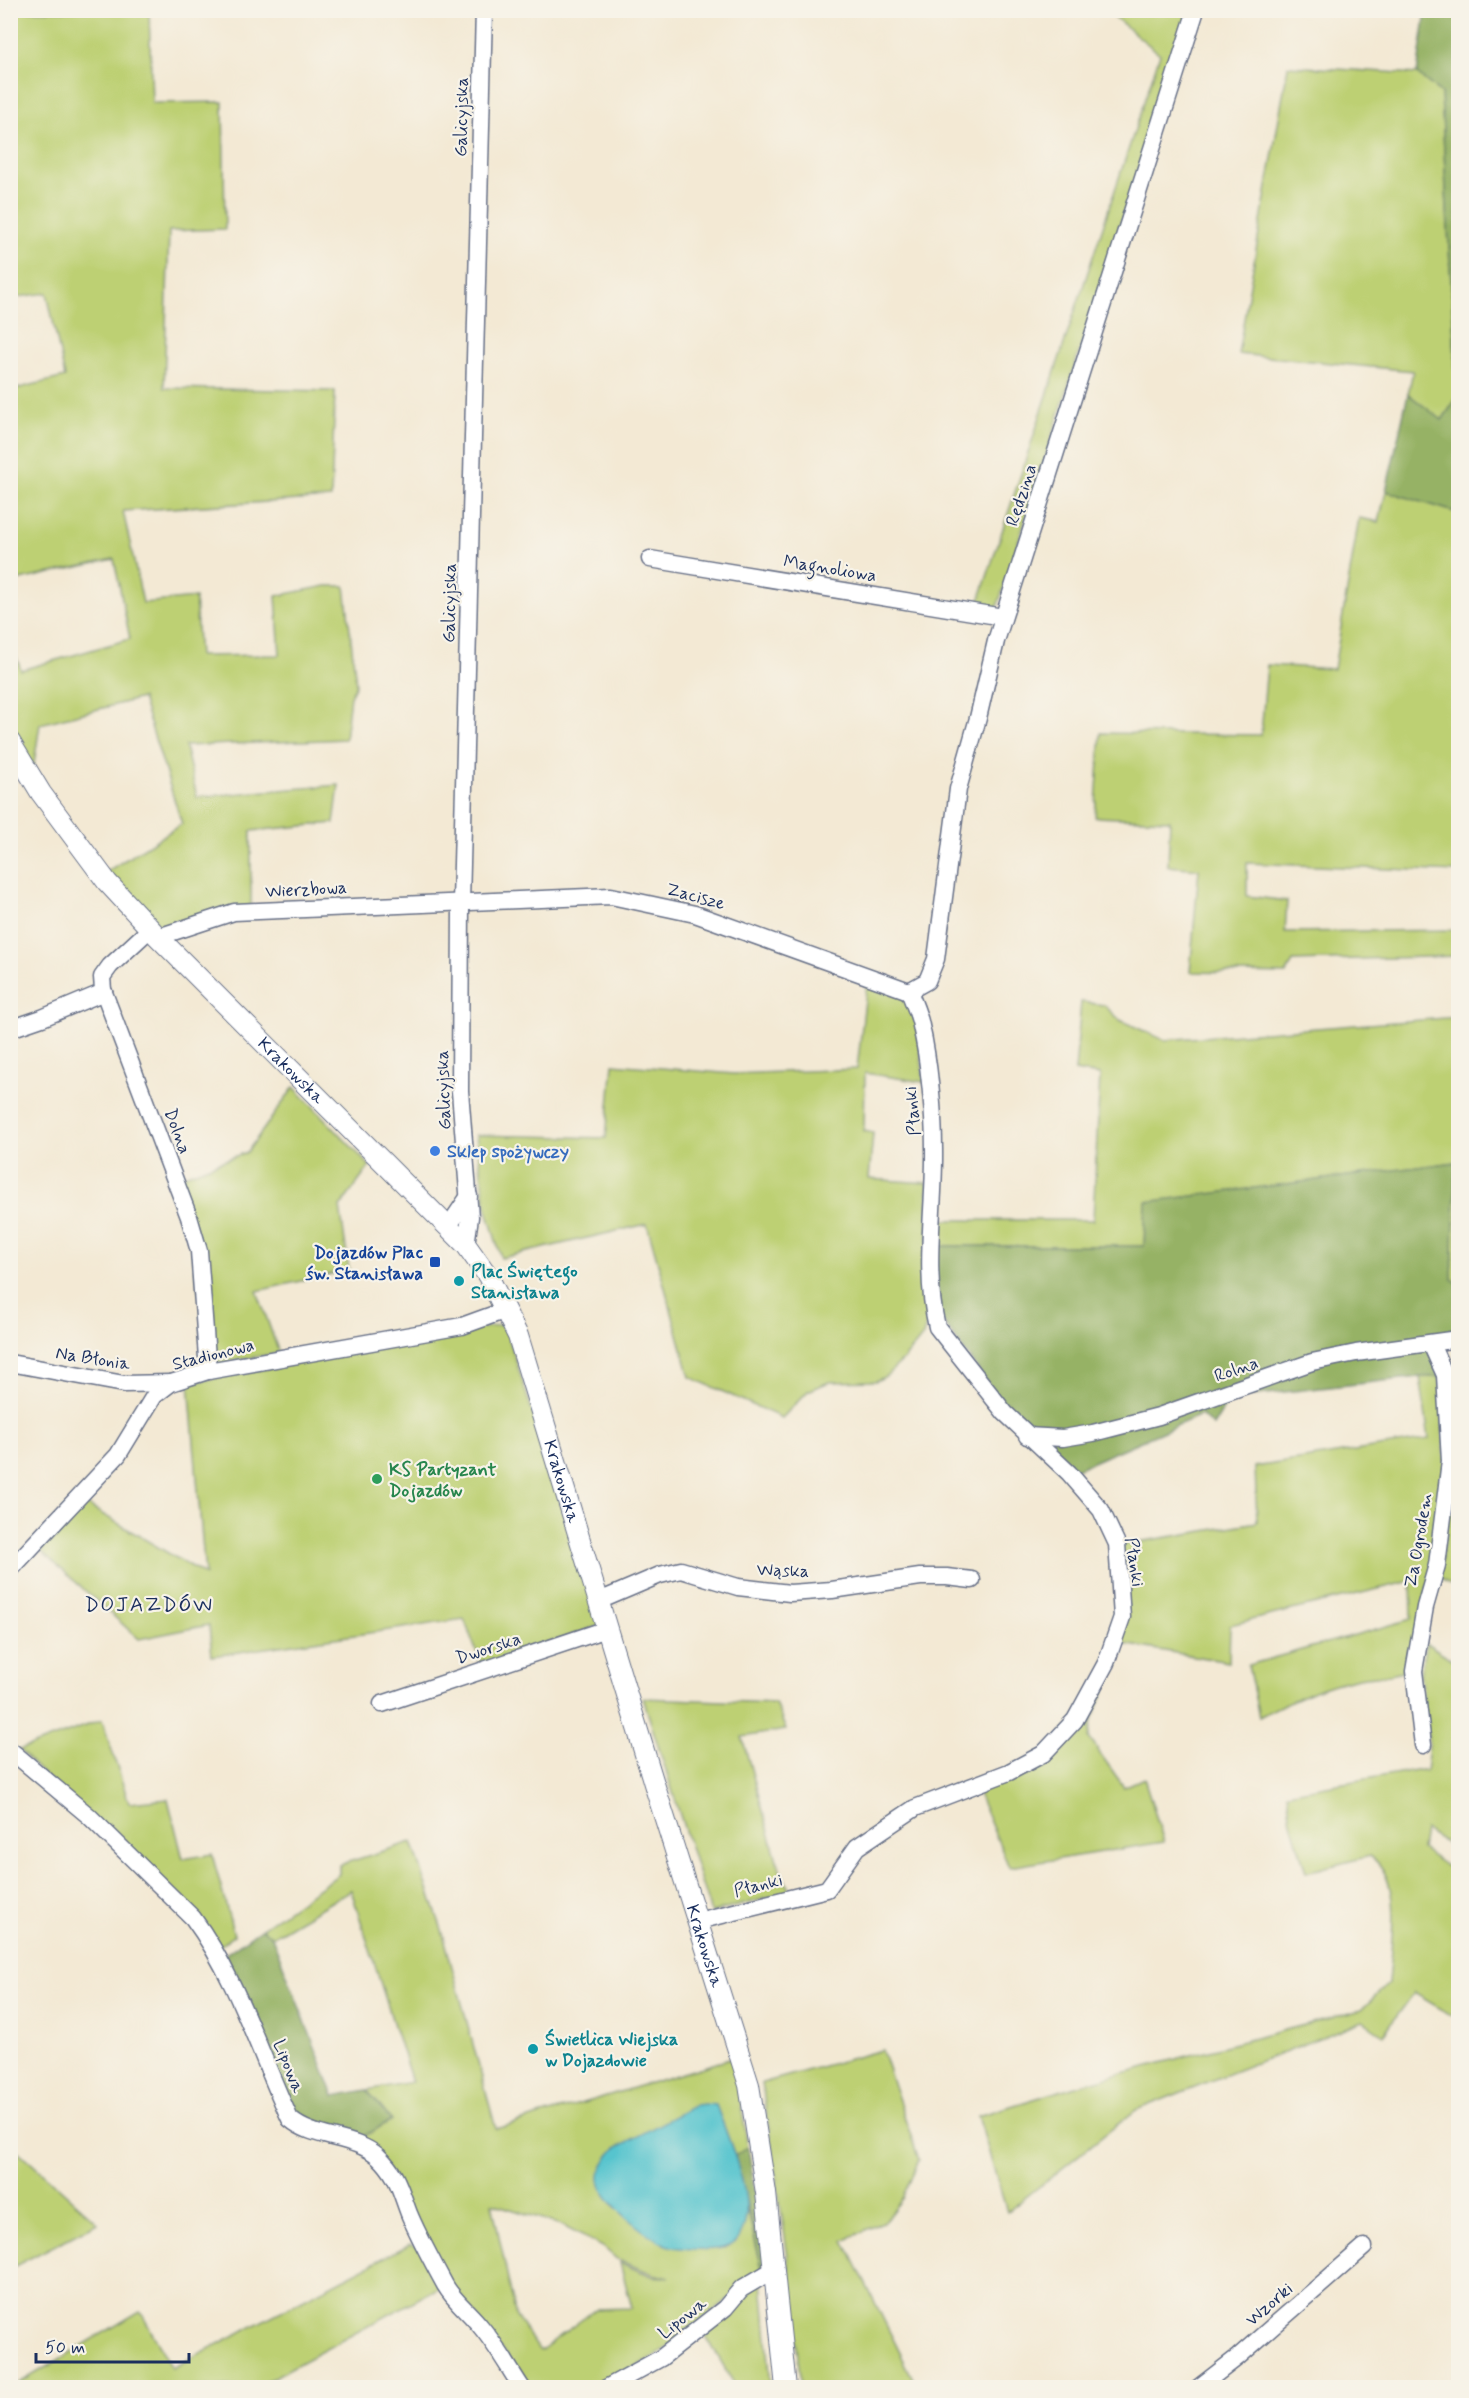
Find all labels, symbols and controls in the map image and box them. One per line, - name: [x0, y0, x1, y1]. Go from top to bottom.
- street label: Galicyjska: [449, 77, 475, 157]
- street label: Rędzina: [1001, 461, 1043, 529]
- street label: Magnoliowa: [781, 550, 878, 590]
- street label: Galicyjska: [437, 563, 463, 643]
- street label: Wierzbowa: [265, 876, 348, 904]
- street label: Zacisze: [664, 878, 728, 916]
- street label: Krakowska: [252, 1032, 329, 1110]
- street label: Galicyjska: [431, 1050, 457, 1130]
- street label: Płanki: [899, 1085, 927, 1137]
- street label: Dolna: [158, 1105, 196, 1157]
- place label: Sklep spożywczy: [447, 1140, 569, 1164]
- marker: Sklep spożywczy: [428, 1144, 442, 1158]
- place label: Dojazdów Plac św. Stanisława: [305, 1241, 424, 1286]
- marker: Dojazdów Plac św. Stanisława: [428, 1255, 442, 1269]
- place label: Plac Świętego Stanisława: [471, 1260, 578, 1305]
- marker: Plac Świętego Stanisława: [452, 1274, 466, 1288]
- street label: Stadionowa: [170, 1333, 257, 1377]
- street label: Na Błonia: [54, 1341, 132, 1377]
- street label: Rolna: [1211, 1351, 1261, 1389]
- street label: Krakowska: [537, 1437, 585, 1526]
- place label: KS Partyzant Dojazdów: [389, 1458, 497, 1503]
- marker: KS Partyzant Dojazdów: [370, 1472, 384, 1486]
- street label: Za Ogrodem: [1399, 1491, 1439, 1589]
- street label: Płanki: [1119, 1536, 1149, 1588]
- street label: Wąska: [756, 1558, 810, 1584]
- district label: DOJAZDÓW: [84, 1591, 214, 1619]
- street label: Dworska: [453, 1627, 524, 1671]
- street label: Płanki: [731, 1868, 785, 1904]
- street label: Krakowska: [680, 1902, 728, 1991]
- place label: Świetlica Wiejska w Dojazdowie: [545, 2028, 678, 2073]
- street label: Lipowa: [267, 2036, 310, 2097]
- marker: Świetlica Wiejska w Dojazdowie: [526, 2042, 540, 2056]
- street label: Wzorki: [1241, 2278, 1298, 2332]
- street label: Lipowa: [653, 2292, 712, 2345]
- scale bar: [36, 2326, 189, 2364]
- text: 50 m: [45, 2336, 85, 2360]

